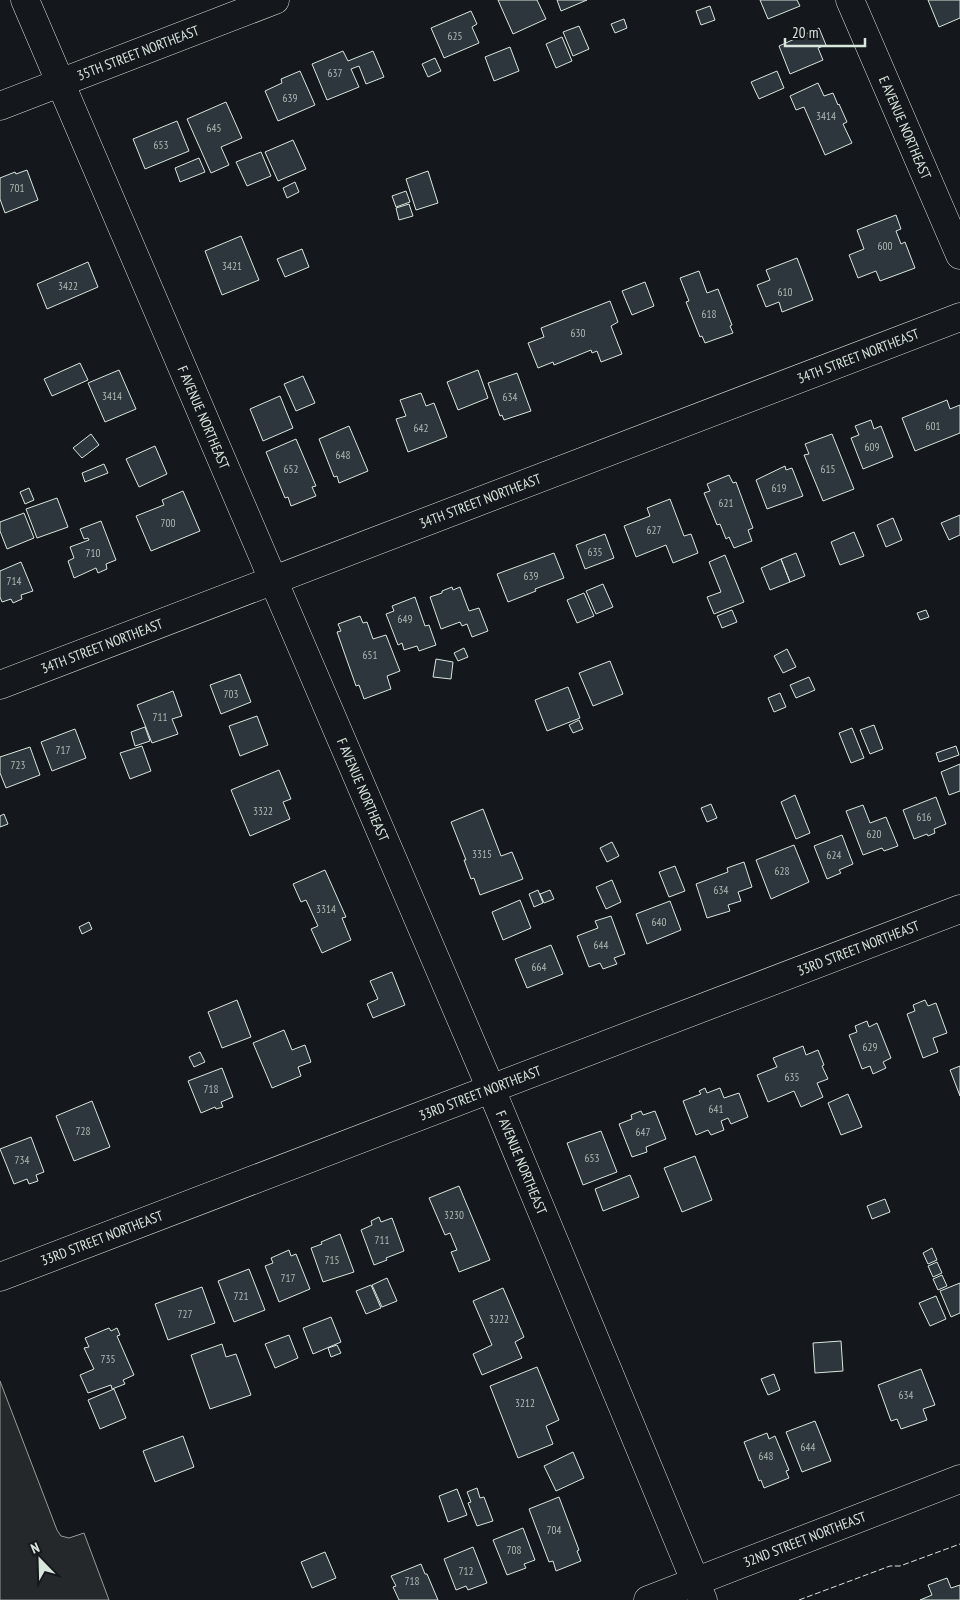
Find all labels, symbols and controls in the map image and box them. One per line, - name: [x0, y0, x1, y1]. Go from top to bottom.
- scale bar: [785, 15, 865, 47]
- street label: 35TH STREET NORTHEAST: [75, 21, 202, 84]
- text: 20 m: [792, 23, 818, 42]
- house number: 625: [448, 29, 462, 43]
- house number: 637: [328, 66, 342, 80]
- street label: E AVENUE NORTHEAST: [875, 73, 936, 183]
- house number: 639: [283, 91, 297, 105]
- house number: 3414: [816, 109, 836, 123]
- house number: 645: [207, 121, 221, 135]
- house number: 653: [154, 138, 168, 152]
- house number: 701: [10, 181, 24, 195]
- house number: 600: [878, 239, 892, 253]
- house number: 3421: [222, 259, 242, 273]
- house number: 3422: [58, 279, 78, 293]
- house number: 610: [778, 285, 792, 299]
- house number: 618: [702, 307, 716, 321]
- street label: 34TH STREET NORTHEAST: [795, 324, 922, 388]
- house number: 630: [571, 326, 585, 340]
- street label: F AVENUE NORTHEAST: [174, 363, 234, 473]
- house number: 3414: [102, 389, 122, 403]
- house number: 634: [503, 390, 517, 404]
- house number: 601: [926, 419, 940, 433]
- house number: 642: [414, 421, 428, 435]
- house number: 609: [865, 440, 879, 454]
- house number: 648: [336, 448, 350, 462]
- house number: 652: [284, 462, 298, 476]
- house number: 615: [821, 462, 835, 476]
- street label: 34TH STREET NORTHEAST: [416, 469, 544, 533]
- house number: 619: [772, 481, 786, 495]
- house number: 621: [719, 496, 733, 510]
- house number: 700: [161, 516, 175, 530]
- house number: 627: [647, 523, 661, 537]
- house number: 635: [588, 545, 602, 559]
- house number: 710: [86, 546, 100, 560]
- house number: 639: [524, 569, 538, 583]
- house number: 714: [7, 574, 21, 588]
- house number: 649: [398, 612, 412, 626]
- street label: 34TH STREET NORTHEAST: [38, 614, 166, 678]
- house number: 651: [363, 648, 377, 662]
- house number: 703: [224, 687, 238, 701]
- house number: 711: [153, 710, 167, 724]
- street label: F AVENUE NORTHEAST: [333, 735, 393, 845]
- house number: 717: [56, 743, 70, 757]
- house number: 723: [11, 758, 25, 772]
- house number: 3322: [253, 804, 273, 818]
- house number: 616: [917, 810, 931, 824]
- house number: 620: [867, 827, 881, 841]
- house number: 3315: [472, 847, 492, 861]
- house number: 624: [827, 848, 841, 862]
- house number: 628: [775, 864, 789, 878]
- house number: 634: [714, 883, 728, 897]
- house number: 3314: [316, 902, 336, 916]
- house number: 640: [652, 915, 666, 929]
- street label: 33RD STREET NORTHEAST: [794, 916, 922, 980]
- house number: 644: [594, 938, 608, 952]
- house number: 664: [532, 960, 546, 974]
- house number: 629: [863, 1040, 877, 1054]
- street label: 33RD STREET NORTHEAST: [416, 1061, 544, 1125]
- house number: 635: [785, 1070, 799, 1084]
- house number: 718: [204, 1082, 218, 1096]
- house number: 641: [709, 1102, 723, 1116]
- street label: F AVENUE NORTHEAST: [492, 1108, 551, 1218]
- house number: 728: [76, 1124, 90, 1138]
- house number: 647: [636, 1125, 650, 1139]
- house number: 653: [585, 1151, 599, 1165]
- house number: 734: [15, 1153, 29, 1167]
- street label: 33RD STREET NORTHEAST: [38, 1206, 166, 1270]
- house number: 3230: [444, 1208, 464, 1222]
- house number: 711: [375, 1233, 389, 1247]
- house number: 715: [325, 1253, 339, 1267]
- house number: 717: [281, 1271, 295, 1285]
- house number: 721: [234, 1289, 248, 1303]
- house number: 727: [178, 1307, 192, 1321]
- house number: 3222: [489, 1312, 509, 1326]
- house number: 735: [101, 1352, 115, 1366]
- house number: 634: [899, 1388, 913, 1402]
- house number: 3212: [515, 1396, 535, 1410]
- house number: 644: [801, 1440, 815, 1454]
- house number: 648: [759, 1449, 773, 1463]
- street label: 32ND STREET NORTHEAST: [741, 1507, 869, 1571]
- house number: 704: [547, 1523, 561, 1537]
- north arrow: [15, 1535, 65, 1585]
- text: N: [28, 1538, 42, 1558]
- house number: 708: [507, 1543, 521, 1557]
- house number: 712: [459, 1564, 473, 1578]
- house number: 718: [405, 1574, 419, 1588]

